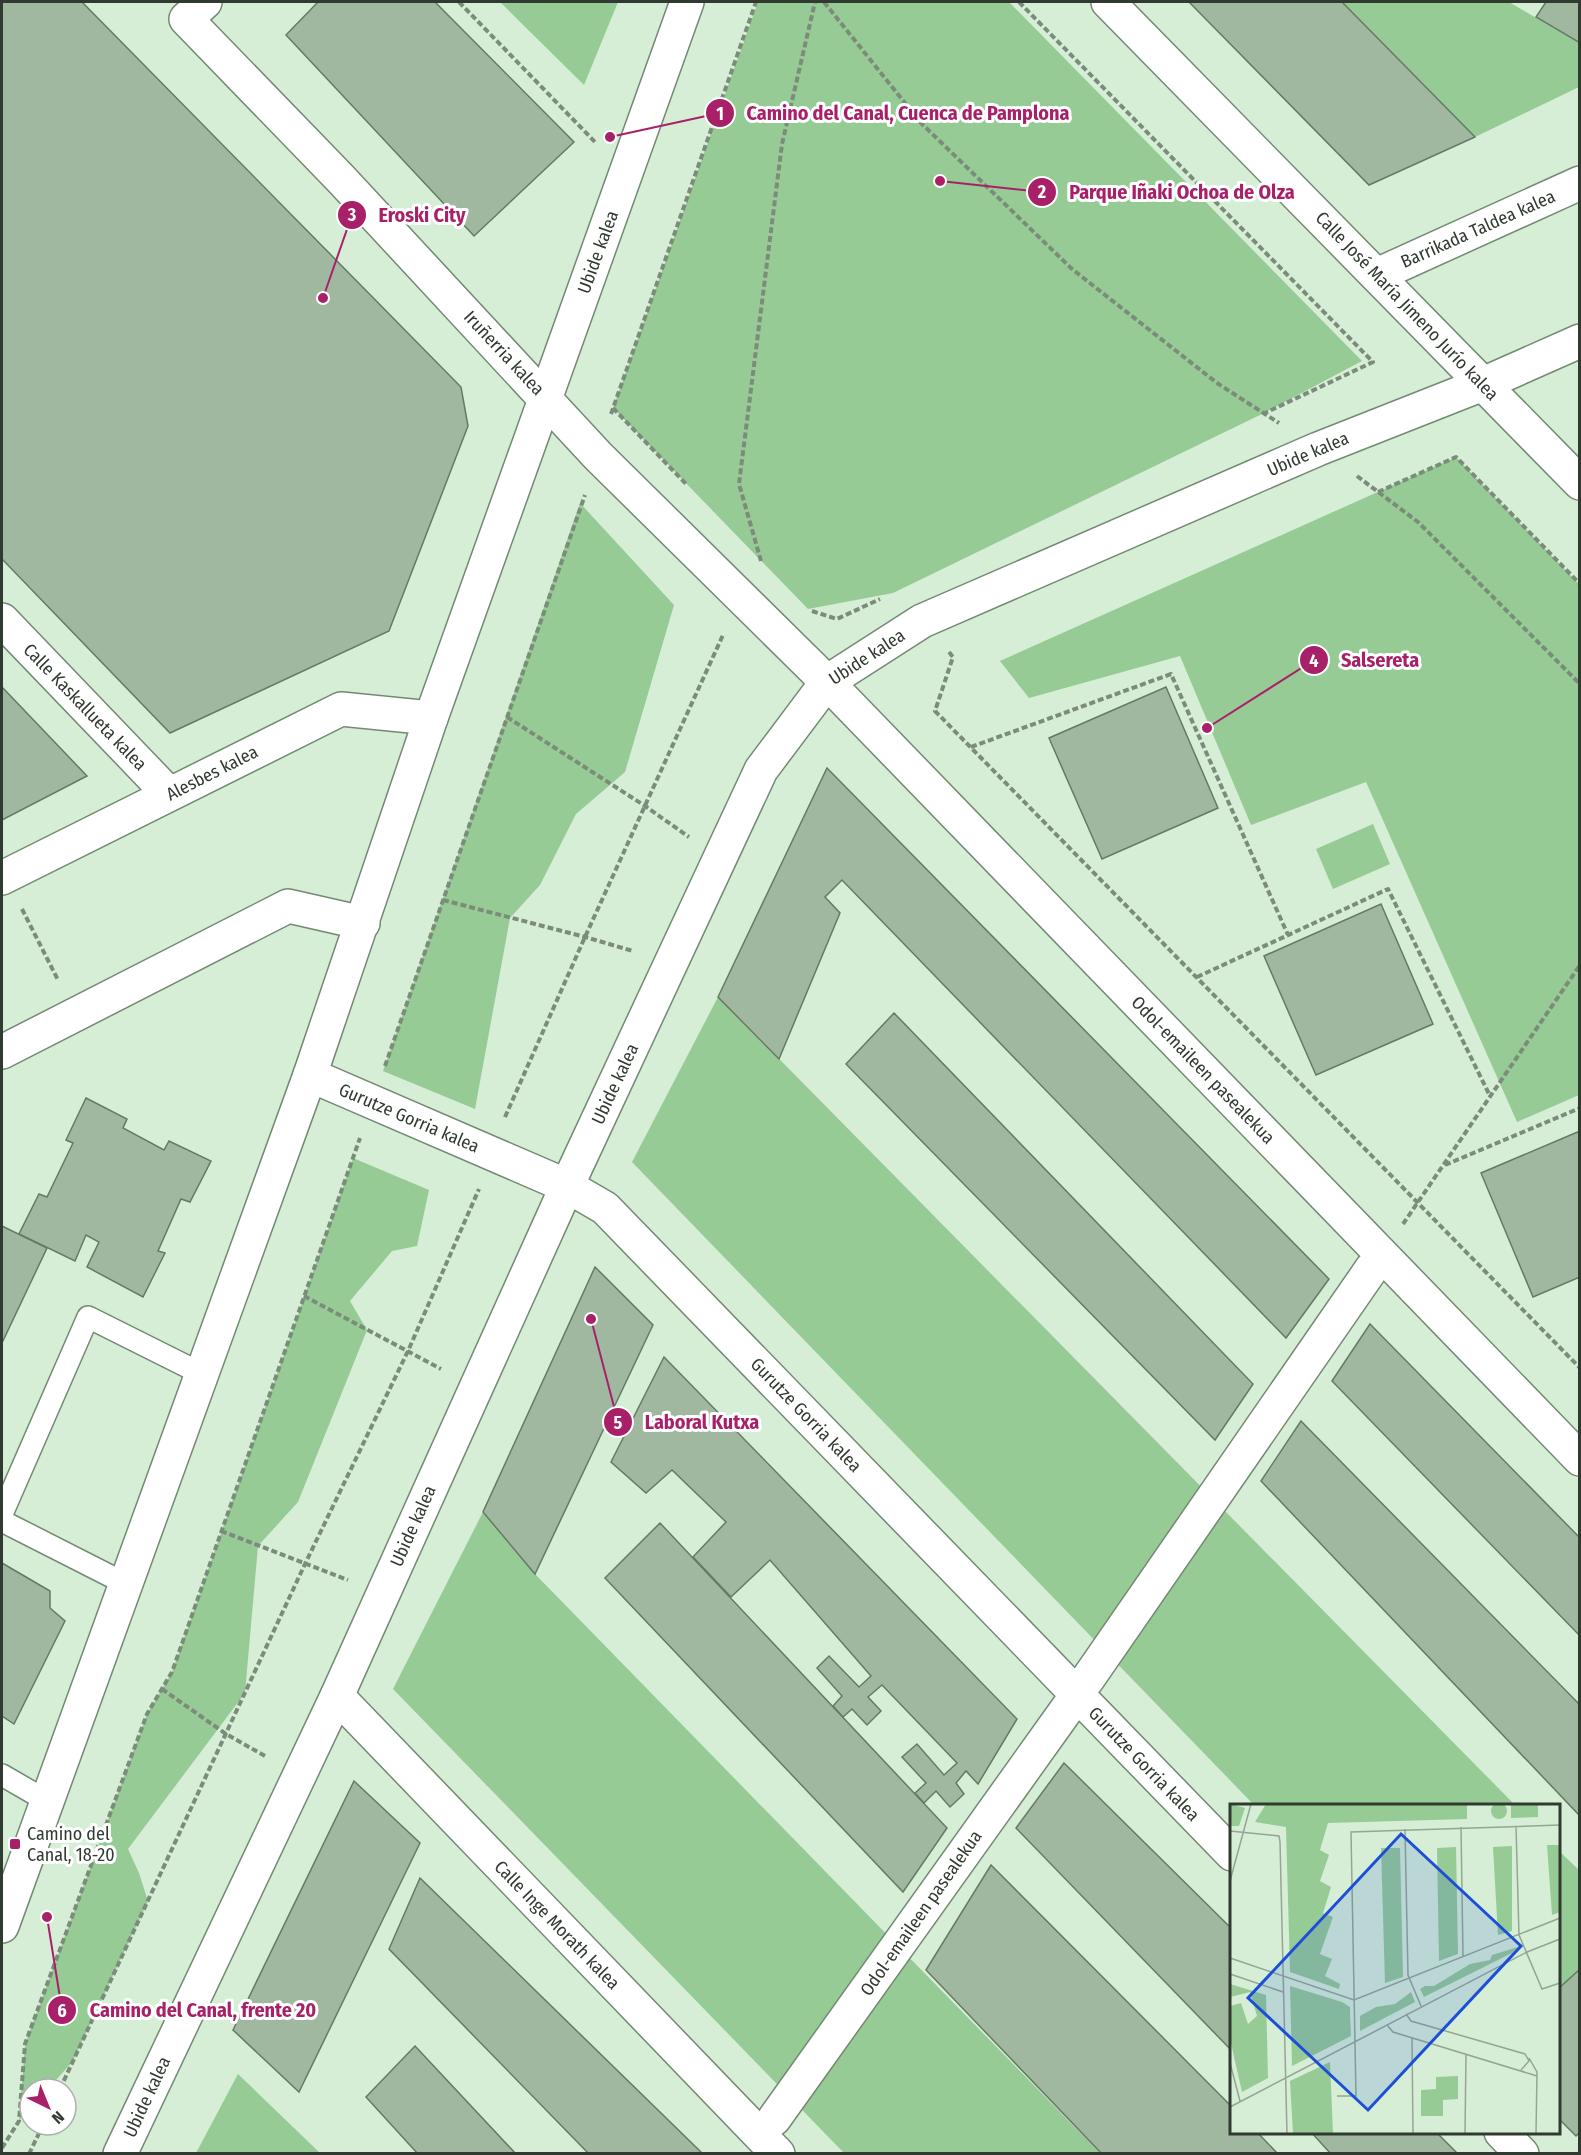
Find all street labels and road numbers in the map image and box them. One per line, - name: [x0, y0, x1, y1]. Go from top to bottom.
- street label: Barrikada Taldea kalea: [1397, 185, 1559, 273]
- street label: Ubide kalea: [573, 207, 623, 296]
- street label: Calle José María Jimeno Jurío kalea: [1311, 207, 1503, 405]
- street label: Iruñerria kalea: [459, 306, 549, 400]
- street label: Ubide kalea: [1264, 427, 1352, 481]
- street label: Ubide kalea: [825, 624, 909, 690]
- street label: Calle Kaskallueta kalea: [19, 639, 151, 775]
- street label: Alesbes kalea: [162, 740, 262, 806]
- street label: Odol-emaileen pasealekua: [1127, 991, 1279, 1149]
- street label: Ubide kalea: [587, 1040, 643, 1128]
- street label: Gurutze Gorria kalea: [336, 1079, 483, 1158]
- street label: Gurutze Gorria kalea: [746, 1353, 866, 1477]
- street label: Ubide kalea: [385, 1482, 441, 1570]
- street label: Gurutze Gorria kalea: [1084, 1702, 1204, 1826]
- street label: Odol-emaileen pasealekua: [855, 1826, 987, 2000]
- street label: Calle Inge Morath kalea: [490, 1856, 624, 1994]
- street label: Ubide kalea: [119, 2053, 175, 2141]

